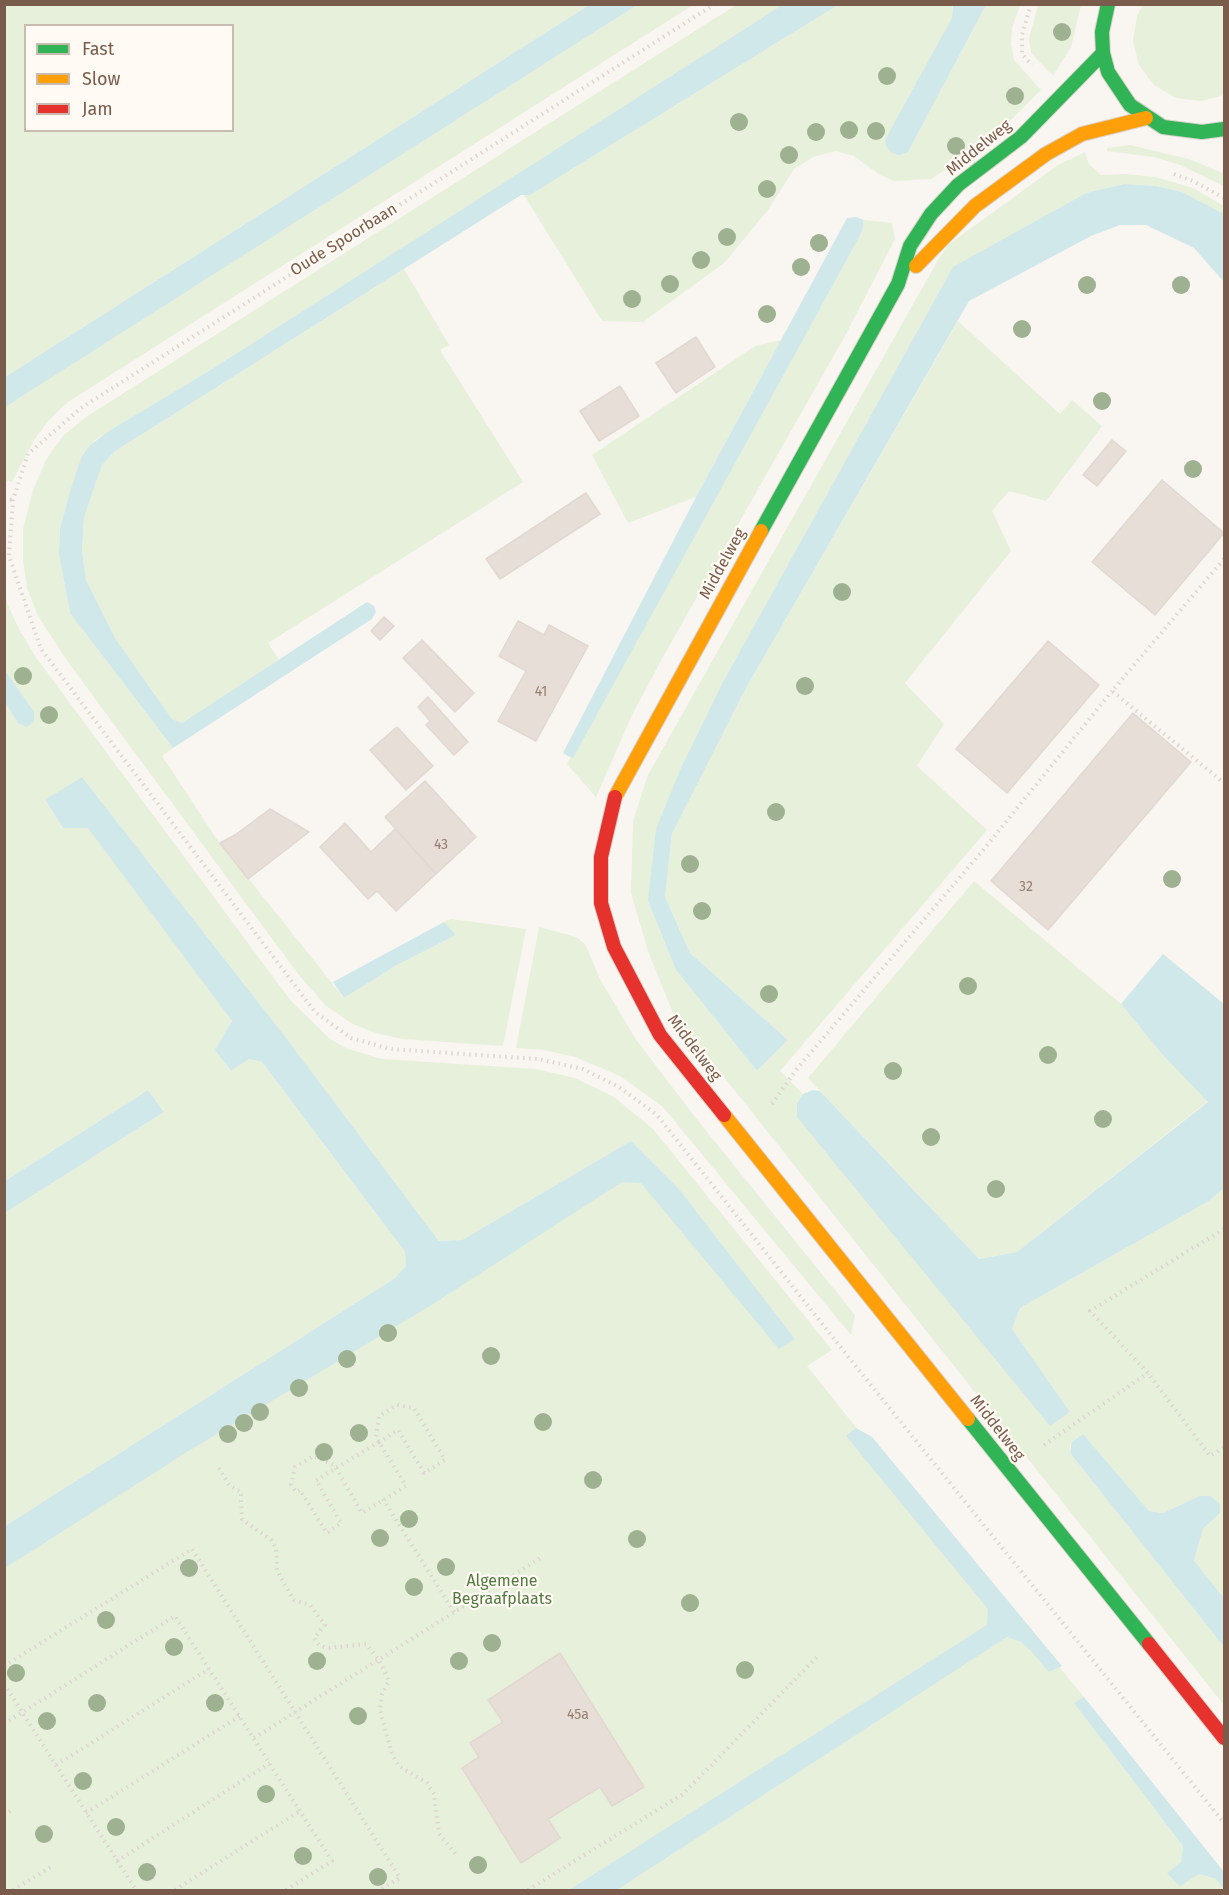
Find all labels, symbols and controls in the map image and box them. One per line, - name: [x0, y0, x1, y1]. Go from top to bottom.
- legend: [24, 24, 234, 132]
- text: Fast: [82, 38, 114, 60]
- text: Slow: [82, 68, 120, 90]
- text: Jam: [82, 98, 113, 120]
- street label: Middelweg: [943, 116, 1015, 180]
- street label: Oude Spoorbaan: [287, 200, 401, 280]
- street label: Middelweg: [696, 525, 750, 603]
- house number: 41: [535, 684, 547, 700]
- house number: 43: [434, 837, 448, 853]
- house number: 32: [1019, 879, 1033, 895]
- street label: Middelweg: [663, 1011, 725, 1085]
- street label: Middelweg: [965, 1391, 1029, 1465]
- park label: Algemene Begraafplaats: [452, 1572, 552, 1610]
- house number: 45a: [567, 1707, 589, 1723]

